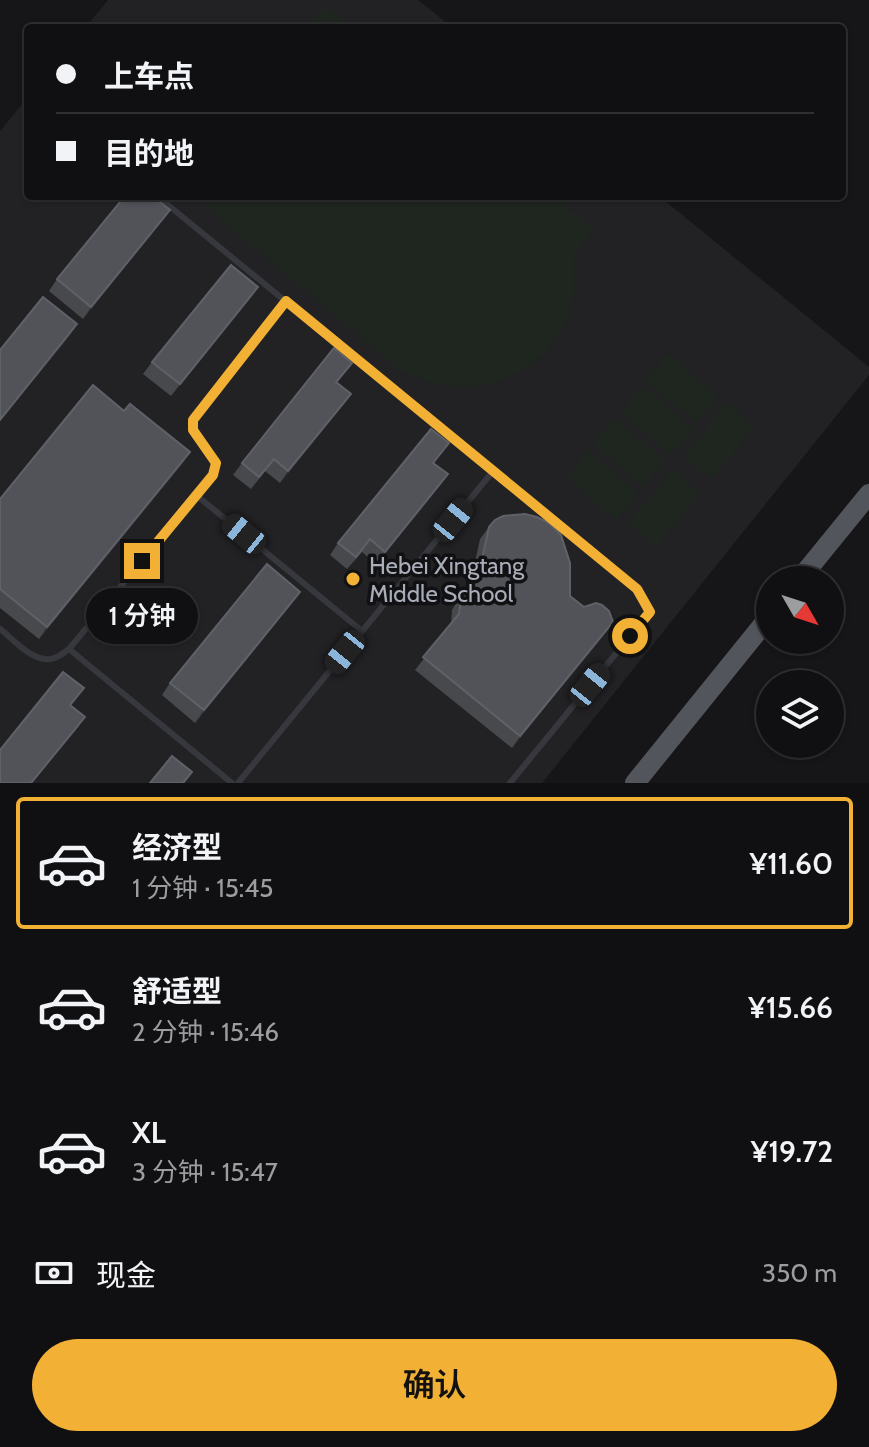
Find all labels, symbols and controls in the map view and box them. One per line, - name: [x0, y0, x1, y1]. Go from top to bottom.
- text: 上车点: [104, 58, 194, 95]
- text: 目的地: [104, 135, 194, 172]
- car: [429, 494, 477, 546]
- car: [218, 510, 270, 558]
- route end: [124, 543, 160, 579]
- place label: Hebei Xingtang Middle School: [369, 551, 525, 608]
- north arrow: [756, 566, 844, 654]
- map controls: [756, 566, 844, 758]
- marker: Hebei Xingtang Middle School: [344, 570, 362, 588]
- callout: 1 分钟: [86, 589, 198, 645]
- text: 1 分钟: [108, 600, 176, 632]
- route start: [612, 618, 648, 654]
- car: [321, 626, 369, 678]
- car: [566, 659, 614, 711]
- button: layers: [756, 670, 844, 758]
- icon: car: [36, 827, 108, 899]
- text: 经济型: [132, 829, 222, 866]
- text: ¥11.60: [750, 845, 833, 882]
- text: 1 分钟 · 15:45: [132, 872, 273, 904]
- icon: car: [36, 971, 108, 1043]
- text: 舒适型: [132, 973, 222, 1010]
- text: ¥15.66: [748, 989, 833, 1026]
- text: 2 分钟 · 15:46: [132, 1016, 279, 1048]
- text: XL: [132, 1114, 166, 1151]
- icon: car: [36, 1115, 108, 1187]
- text: ¥19.72: [751, 1133, 833, 1170]
- text: 3 分钟 · 15:47: [132, 1156, 278, 1188]
- icon: cash: [32, 1251, 76, 1295]
- text: 现金: [96, 1257, 156, 1294]
- text: 350 m: [762, 1257, 837, 1289]
- button: 确认: [32, 1339, 837, 1431]

